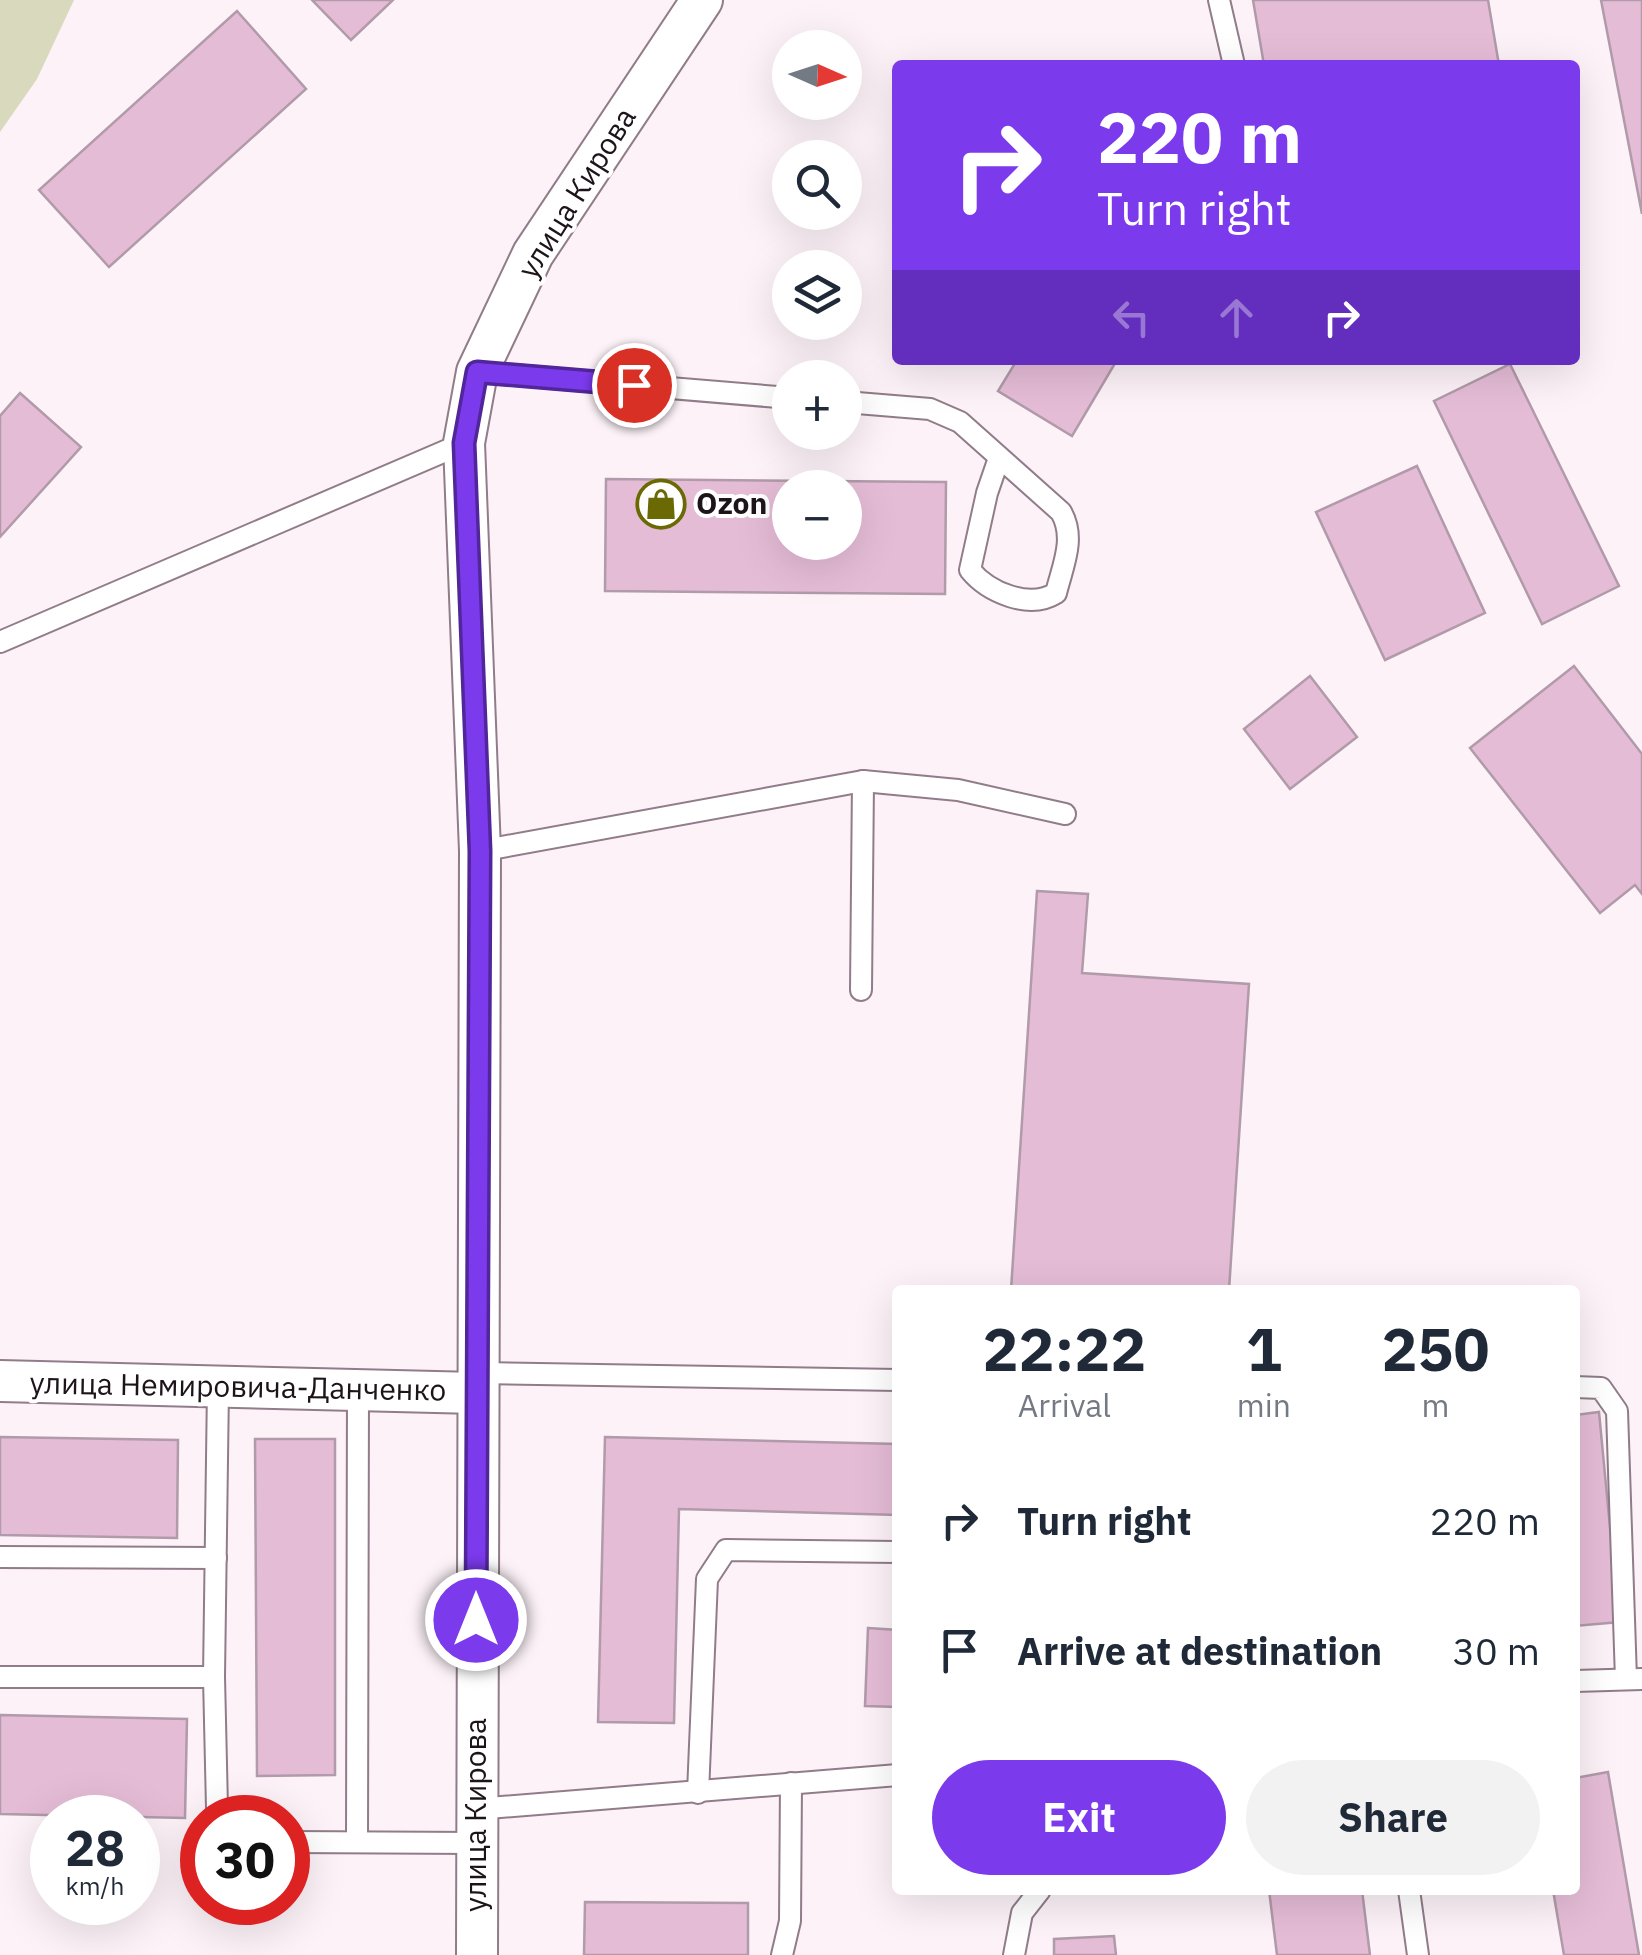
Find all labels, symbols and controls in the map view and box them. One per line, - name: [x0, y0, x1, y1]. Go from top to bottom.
- north arrow: [772, 30, 862, 120]
- map controls: [772, 30, 862, 560]
- text: 220 m: [1097, 91, 1302, 182]
- street label: улица Кирова: [508, 100, 644, 285]
- icon: right: [932, 100, 1062, 230]
- button: search: [772, 140, 862, 230]
- text: Turn right: [1097, 179, 1292, 237]
- button: layers: [772, 250, 862, 340]
- icon: left: [1104, 290, 1159, 345]
- icon: ahead: [1209, 290, 1264, 345]
- icon: right: [1314, 290, 1369, 345]
- pin: [592, 343, 677, 428]
- icon: arrive: [607, 358, 662, 413]
- button: +: [772, 360, 862, 450]
- button: −: [772, 470, 862, 560]
- shop icon: Ozon: [635, 478, 687, 530]
- place label: Ozon: [696, 483, 767, 522]
- text: 22:22: [983, 1309, 1146, 1388]
- text: 1: [1246, 1309, 1282, 1388]
- text: 250: [1381, 1309, 1489, 1388]
- street label: улица Немировича-Данченко: [29, 1362, 447, 1409]
- text: Arrival: [1018, 1384, 1111, 1426]
- text: min: [1237, 1384, 1291, 1426]
- text: m: [1422, 1384, 1449, 1426]
- icon: right: [932, 1493, 987, 1548]
- text: Turn right: [1017, 1496, 1192, 1545]
- text: 220 m: [1429, 1496, 1540, 1545]
- position arrow: [424, 1568, 528, 1672]
- icon: arrive: [932, 1623, 987, 1678]
- text: Arrive at destination: [1017, 1626, 1382, 1675]
- text: 30 m: [1452, 1626, 1540, 1675]
- street label: улица Кирова: [455, 1718, 494, 1912]
- button: Exit: [932, 1760, 1226, 1875]
- button: Share: [1246, 1760, 1540, 1875]
- speed limit sign: 30: [180, 1795, 310, 1925]
- text: 28: [65, 1815, 125, 1880]
- text: km/h: [66, 1869, 124, 1902]

